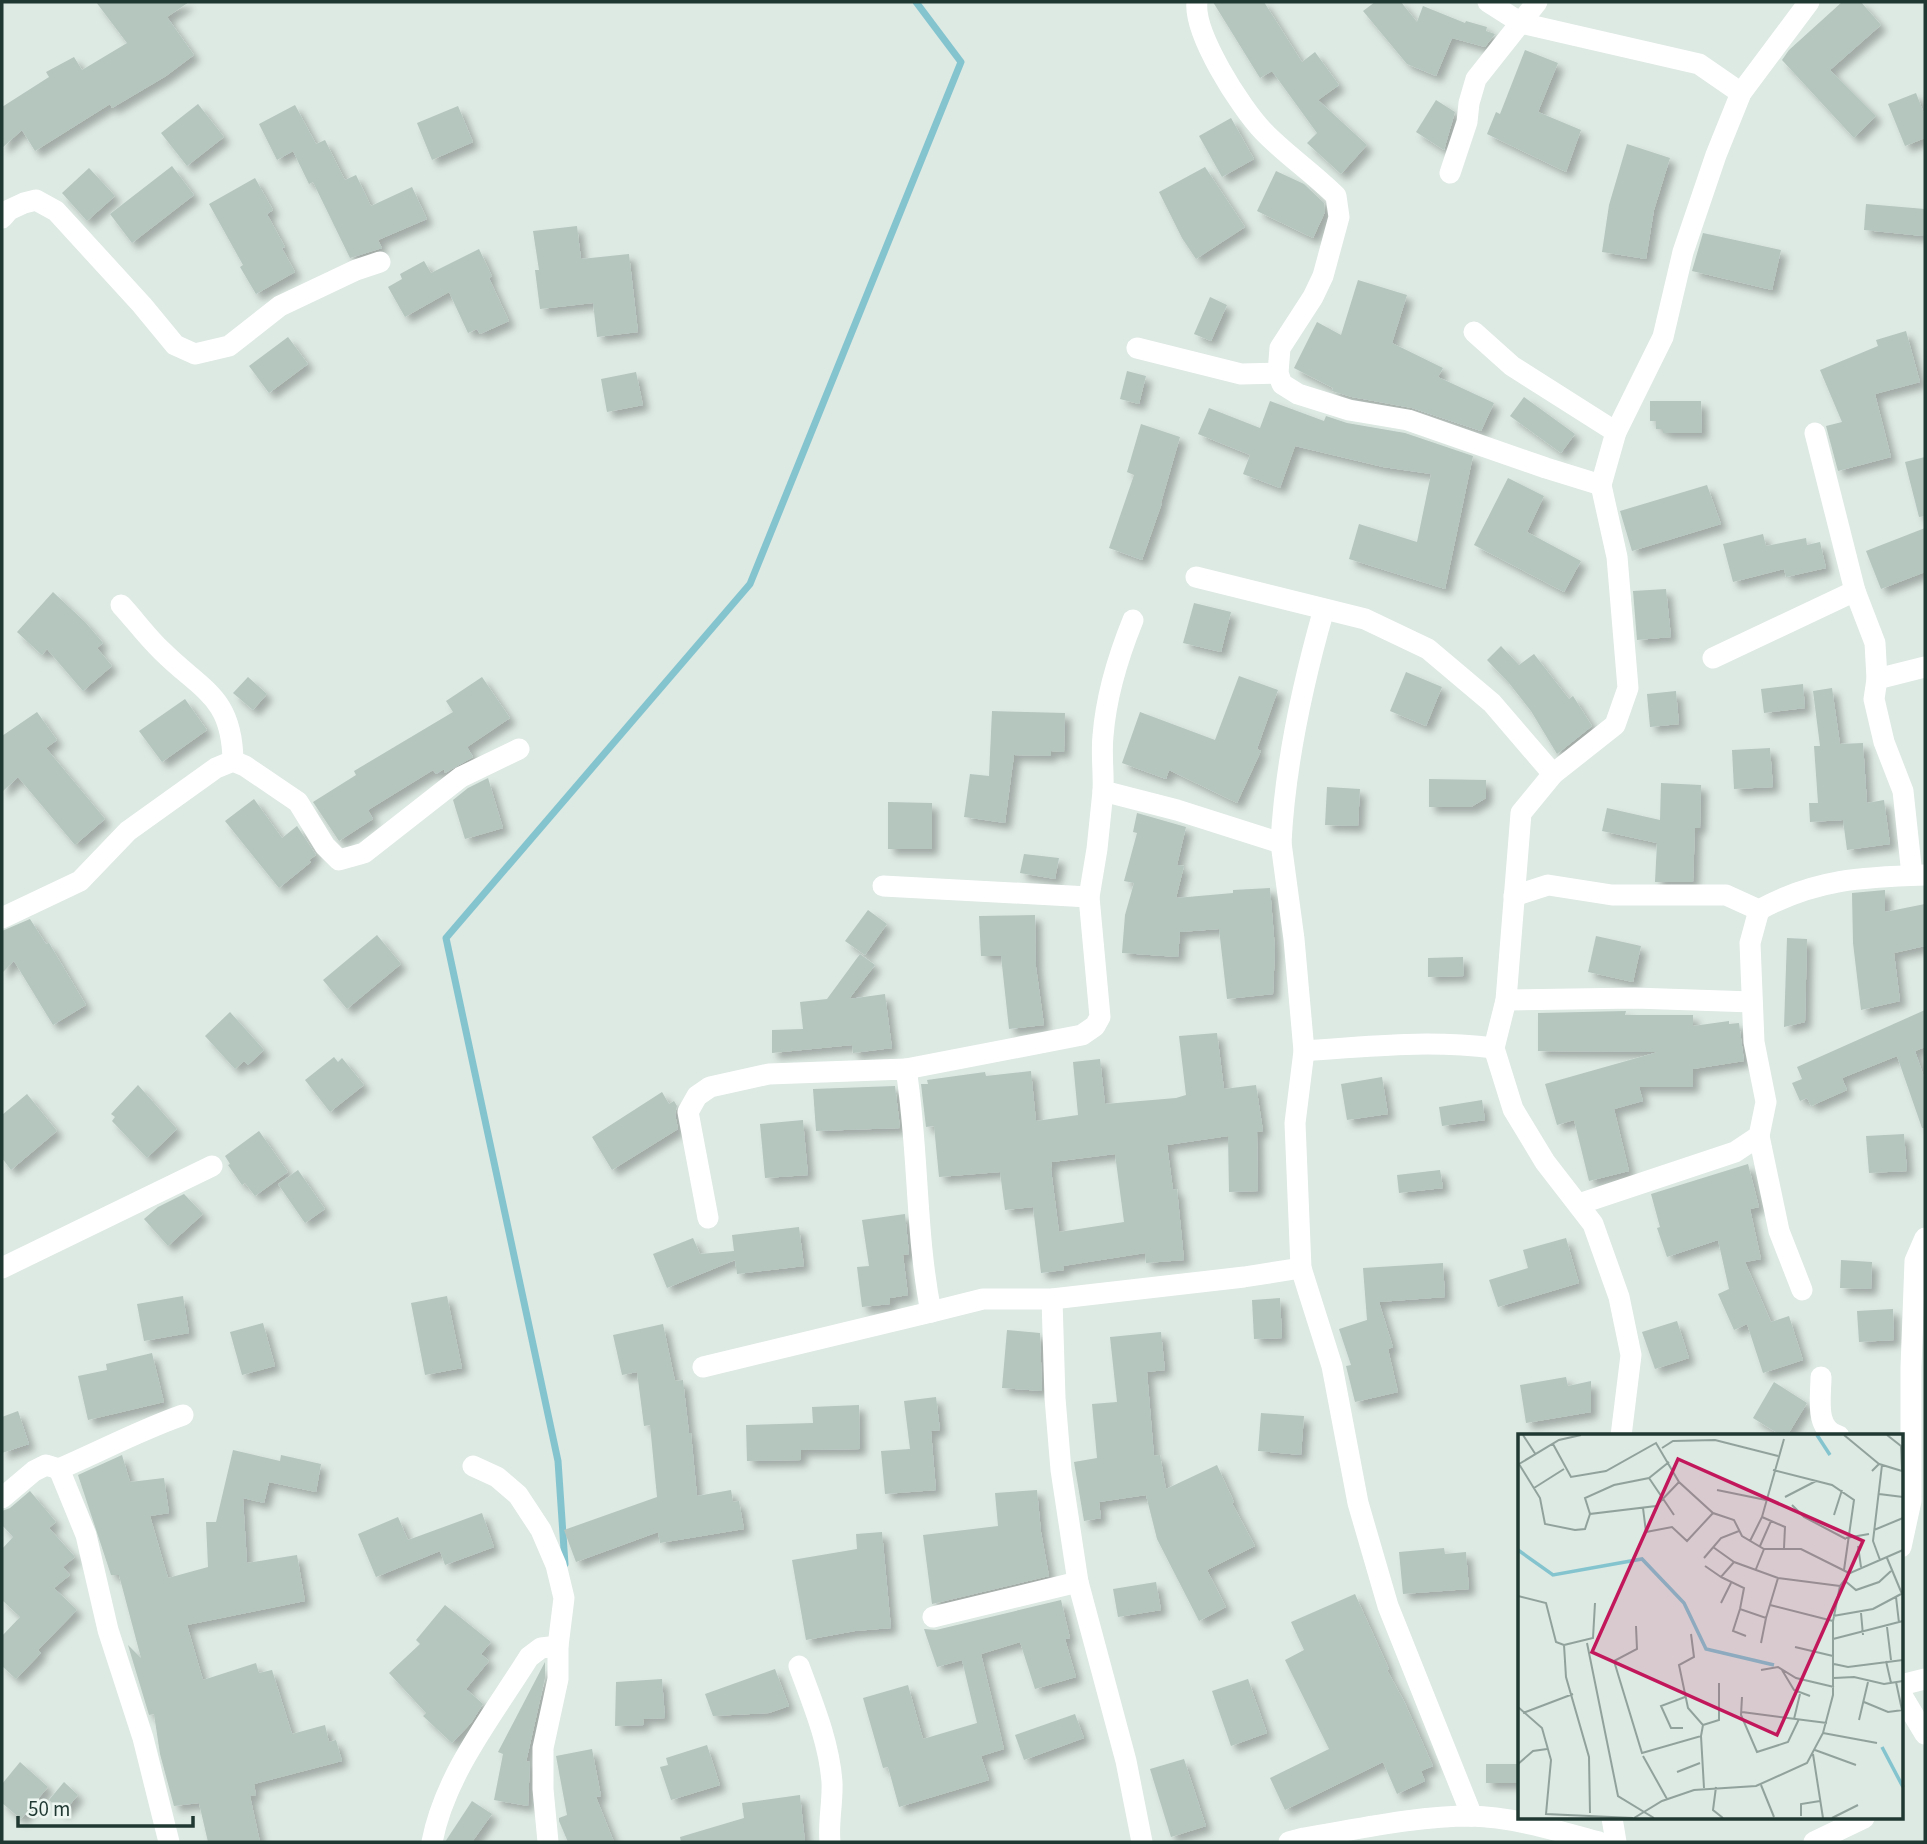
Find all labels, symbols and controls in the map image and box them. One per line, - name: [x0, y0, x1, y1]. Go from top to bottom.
- inset map: [1518, 1434, 1902, 1820]
- scale bar: [18, 1784, 192, 1828]
- text: 50 m: [28, 1794, 70, 1824]

